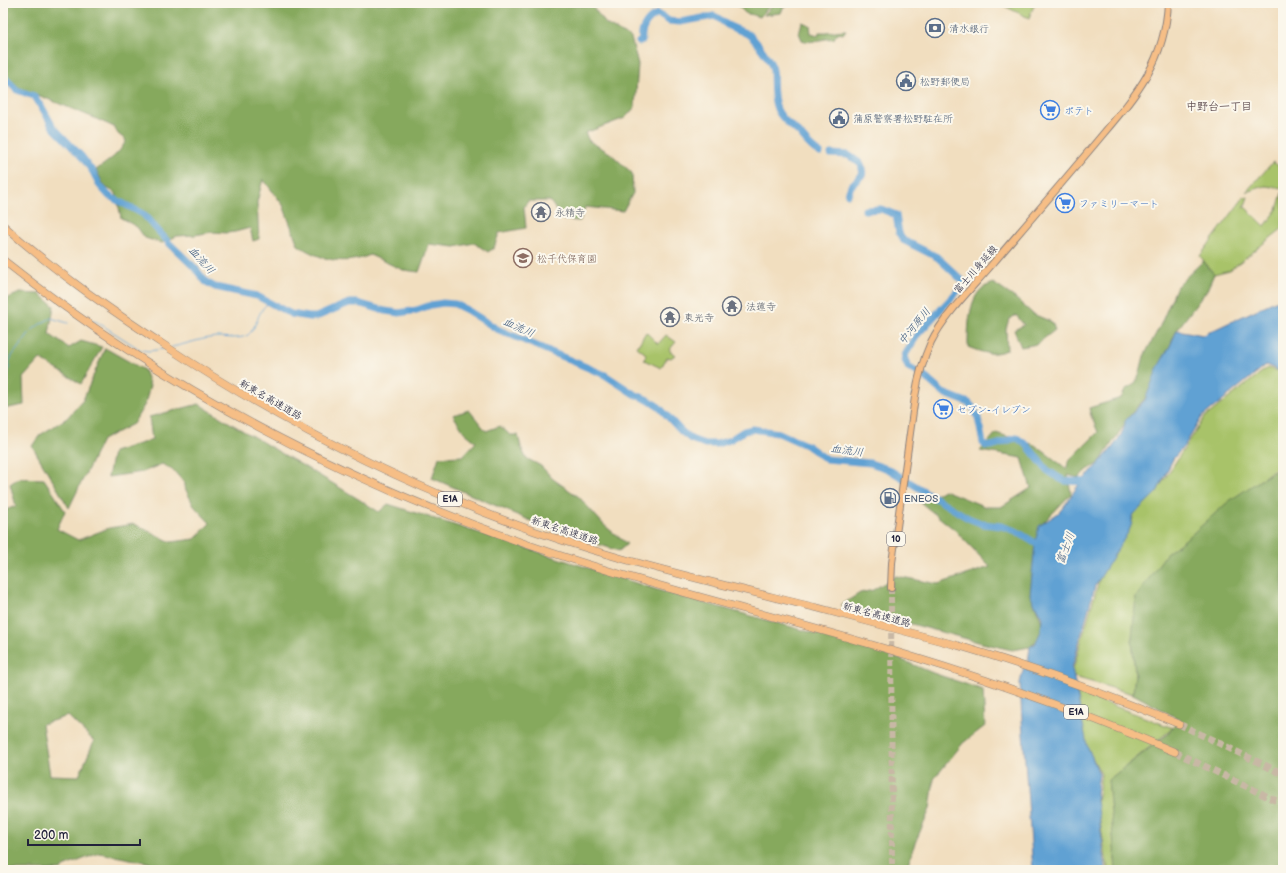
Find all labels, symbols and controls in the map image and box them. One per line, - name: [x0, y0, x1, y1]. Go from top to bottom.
- bank icon: 清水銀行: [924, 17, 946, 39]
- place label: 清水銀行: [949, 23, 989, 35]
- public building icon: 松野郵便局: [895, 70, 917, 92]
- place label: 松野郵便局: [920, 76, 970, 88]
- supermarket icon: ポテト: [1039, 99, 1061, 121]
- district label: 中野台一丁目: [1186, 100, 1252, 113]
- place label: ポテト: [1064, 105, 1094, 117]
- public building icon: 蒲原警察署松野駐在所: [828, 107, 850, 129]
- place label: 蒲原警察署松野駐在所: [853, 113, 953, 125]
- supermarket icon: ファミリーマート: [1054, 192, 1076, 214]
- place label: ファミリーマート: [1079, 198, 1159, 210]
- temple icon: 永精寺: [530, 201, 552, 223]
- place label: 永精寺: [555, 207, 585, 219]
- street label: 富士川身延線: [952, 243, 1000, 296]
- water label: 血流川: [186, 244, 217, 277]
- school or university icon: 松千代保育園: [512, 247, 534, 269]
- place label: 松千代保育園: [537, 253, 597, 265]
- temple icon: 法蓮寺: [721, 295, 743, 317]
- place label: 法蓮寺: [746, 301, 776, 313]
- water label: 中河原川: [895, 305, 933, 348]
- temple icon: 東光寺: [659, 306, 681, 328]
- place label: 東光寺: [684, 312, 714, 324]
- water label: 血流川: [501, 315, 537, 340]
- street label: 新東名高速道路: [237, 377, 304, 423]
- supermarket icon: セブン-イレブン: [932, 398, 954, 420]
- place label: セブン-イレブン: [957, 404, 1031, 416]
- water label: 血流川: [830, 442, 864, 459]
- fuel station icon: ENEOS: [879, 487, 901, 509]
- road number: E1A: [438, 492, 462, 506]
- place label: ENEOS: [904, 493, 938, 505]
- street label: 新東名高速道路: [530, 514, 600, 547]
- water label: 富士川: [1054, 530, 1077, 566]
- road number: 10: [887, 532, 905, 546]
- street label: 新東名高速道路: [841, 600, 912, 630]
- road number: E1A: [1064, 705, 1088, 719]
- scale bar: [28, 821, 140, 847]
- text: 200 m: [34, 828, 68, 843]

